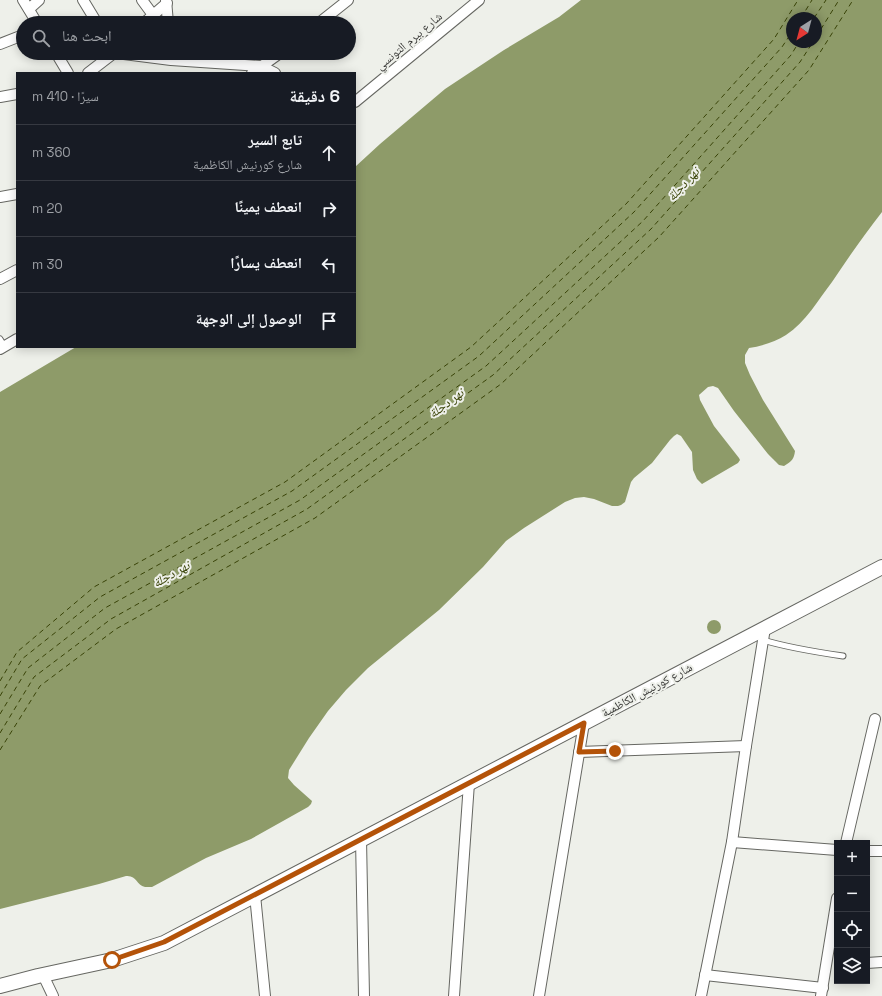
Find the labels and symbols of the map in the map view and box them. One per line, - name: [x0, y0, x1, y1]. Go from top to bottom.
- street label: شارع بيرم التونسي: [372, 8, 447, 75]
- north arrow: [786, 12, 822, 48]
- water label: نهر دجلة: [663, 162, 704, 204]
- water label: نهر دجلة: [425, 383, 469, 422]
- water label: نهر دجلة: [149, 556, 194, 591]
- street label: شارع كورنيش الكاظمية: [599, 659, 695, 721]
- route end: [606, 742, 624, 760]
- route start: [103, 951, 121, 969]

